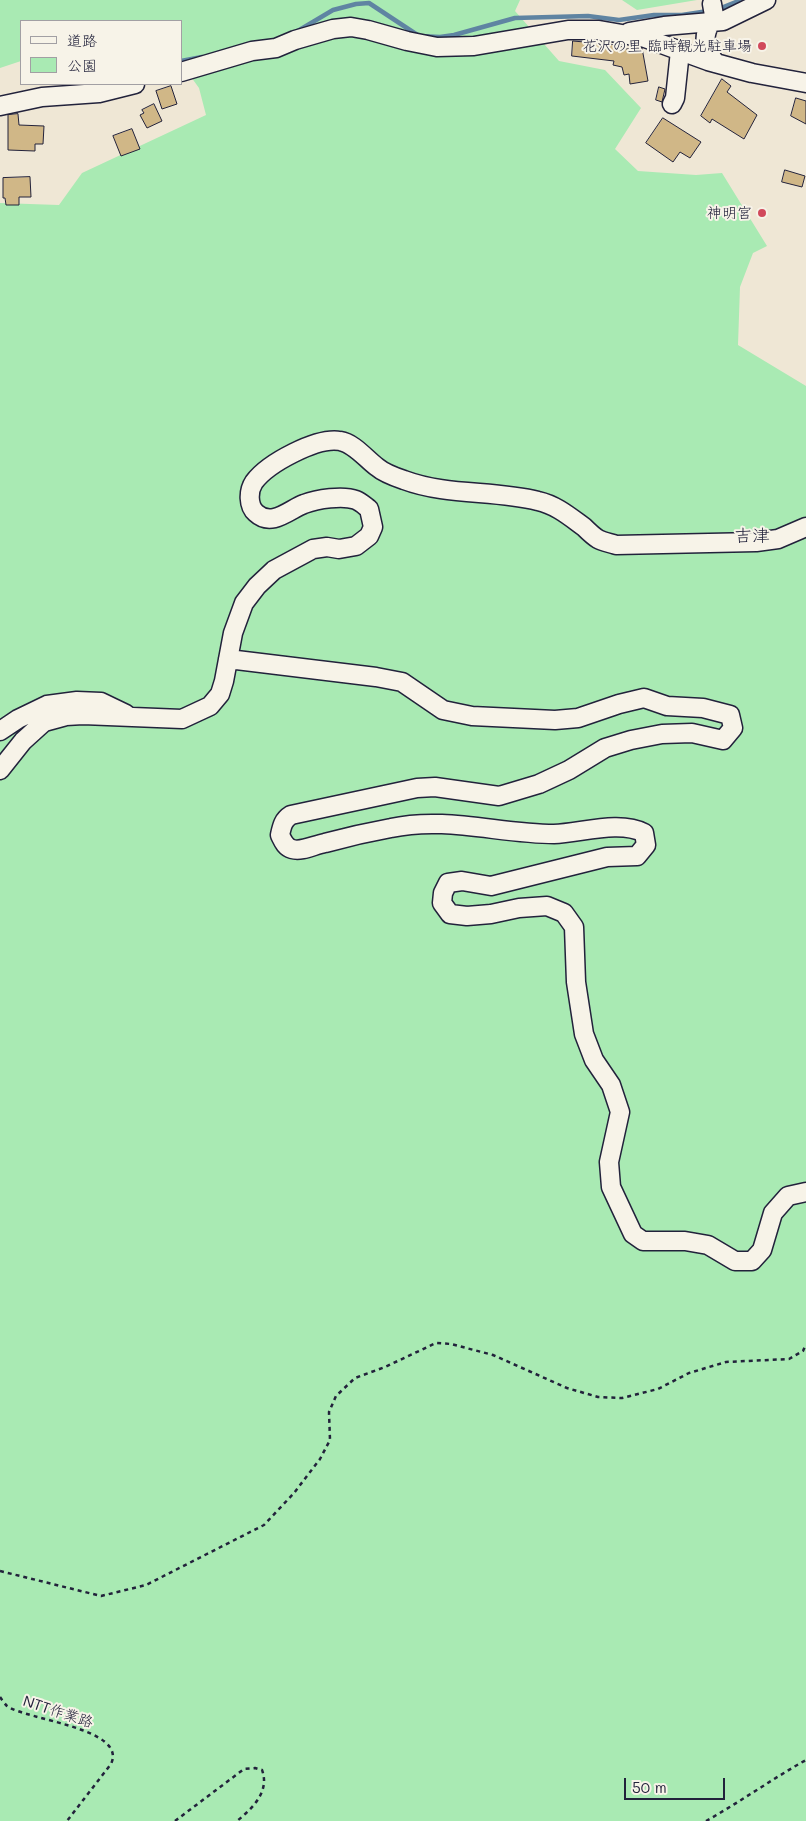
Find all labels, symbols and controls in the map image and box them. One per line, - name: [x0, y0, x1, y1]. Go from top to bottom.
- legend: [20, 20, 182, 85]
- text: 道路: [67, 30, 97, 50]
- place label: 花沢の里 臨時観光駐車場: [582, 37, 752, 55]
- marker: 花沢の里 臨時観光駐車場: [756, 40, 768, 52]
- text: 公園: [67, 55, 97, 75]
- place label: 神明宮: [707, 204, 752, 222]
- marker: 神明宮: [756, 207, 768, 219]
- district label: 吉津: [734, 525, 770, 547]
- street label: NTT作業路: [21, 1692, 95, 1732]
- scale bar: [626, 1768, 727, 1800]
- text: 50 m: [632, 1777, 667, 1797]

